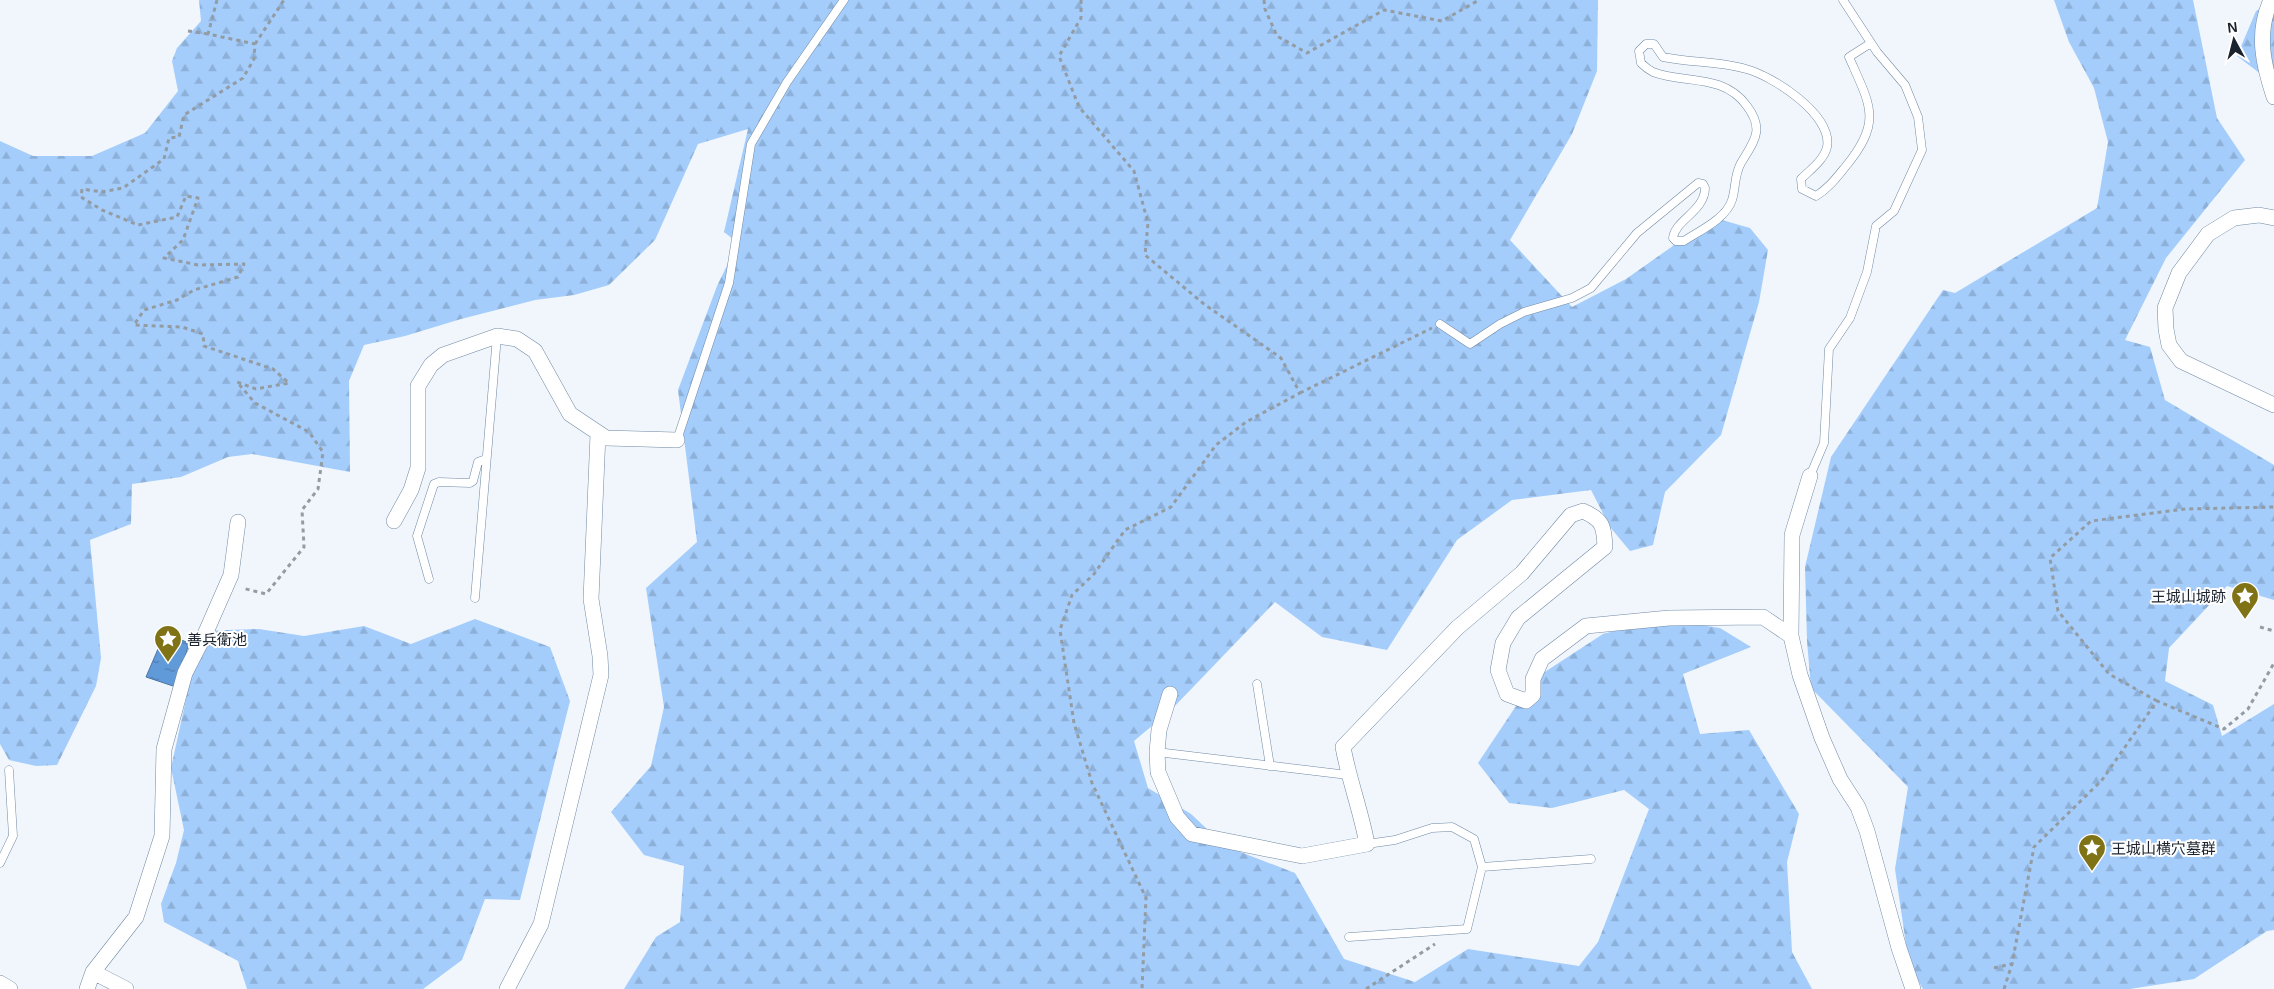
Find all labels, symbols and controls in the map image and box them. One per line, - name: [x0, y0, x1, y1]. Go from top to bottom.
- north arrow: [2209, 15, 2259, 65]
- text: N: [2226, 19, 2238, 36]
- place icon: 王城山城跡: [2230, 581, 2260, 620]
- place label: 王城山城跡: [2151, 588, 2226, 605]
- place icon: 善兵衛池: [153, 624, 183, 663]
- place label: 善兵衛池: [187, 631, 247, 648]
- place icon: 王城山横穴墓群: [2077, 833, 2107, 872]
- place label: 王城山横穴墓群: [2111, 840, 2216, 857]

